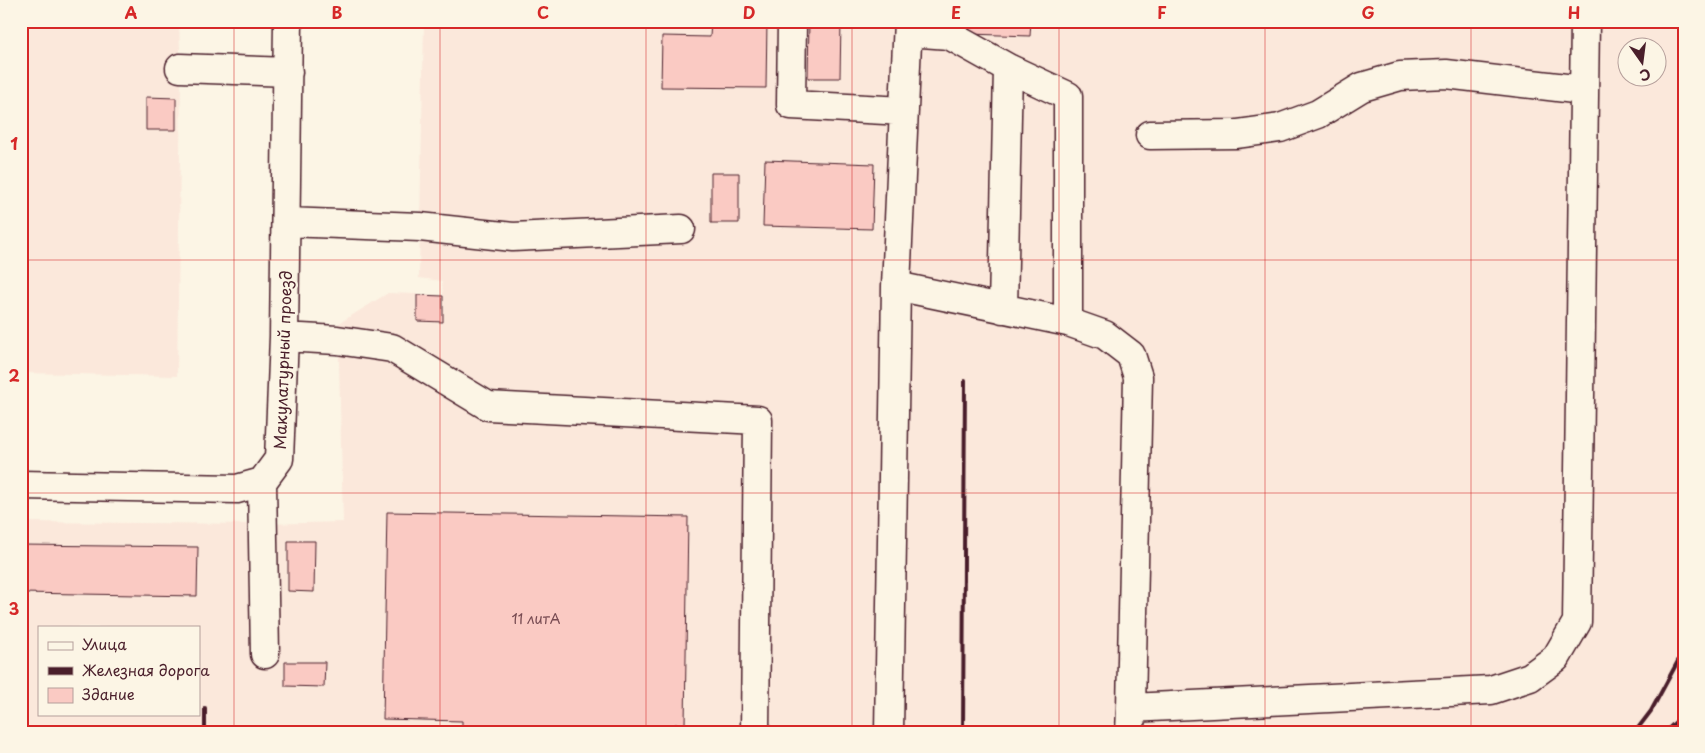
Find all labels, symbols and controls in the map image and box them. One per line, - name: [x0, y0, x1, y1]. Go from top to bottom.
- text: A: [125, 0, 138, 24]
- text: B: [332, 0, 343, 24]
- text: C: [537, 0, 549, 24]
- text: D: [743, 0, 755, 24]
- text: E: [951, 0, 961, 24]
- text: F: [1157, 0, 1167, 24]
- text: G: [1361, 0, 1375, 24]
- text: H: [1568, 0, 1580, 24]
- north arrow: [1618, 38, 1668, 88]
- text: С: [1638, 64, 1653, 87]
- text: 1: [10, 131, 18, 155]
- street label: Макулатурный проезд: [267, 270, 297, 450]
- text: 2: [8, 363, 20, 387]
- text: 3: [9, 596, 19, 620]
- house number: 11 литА: [512, 608, 561, 629]
- legend: [38, 626, 200, 716]
- text: Улица: [82, 632, 127, 655]
- text: Железная дорога: [82, 658, 210, 681]
- text: Здание: [82, 682, 135, 705]

